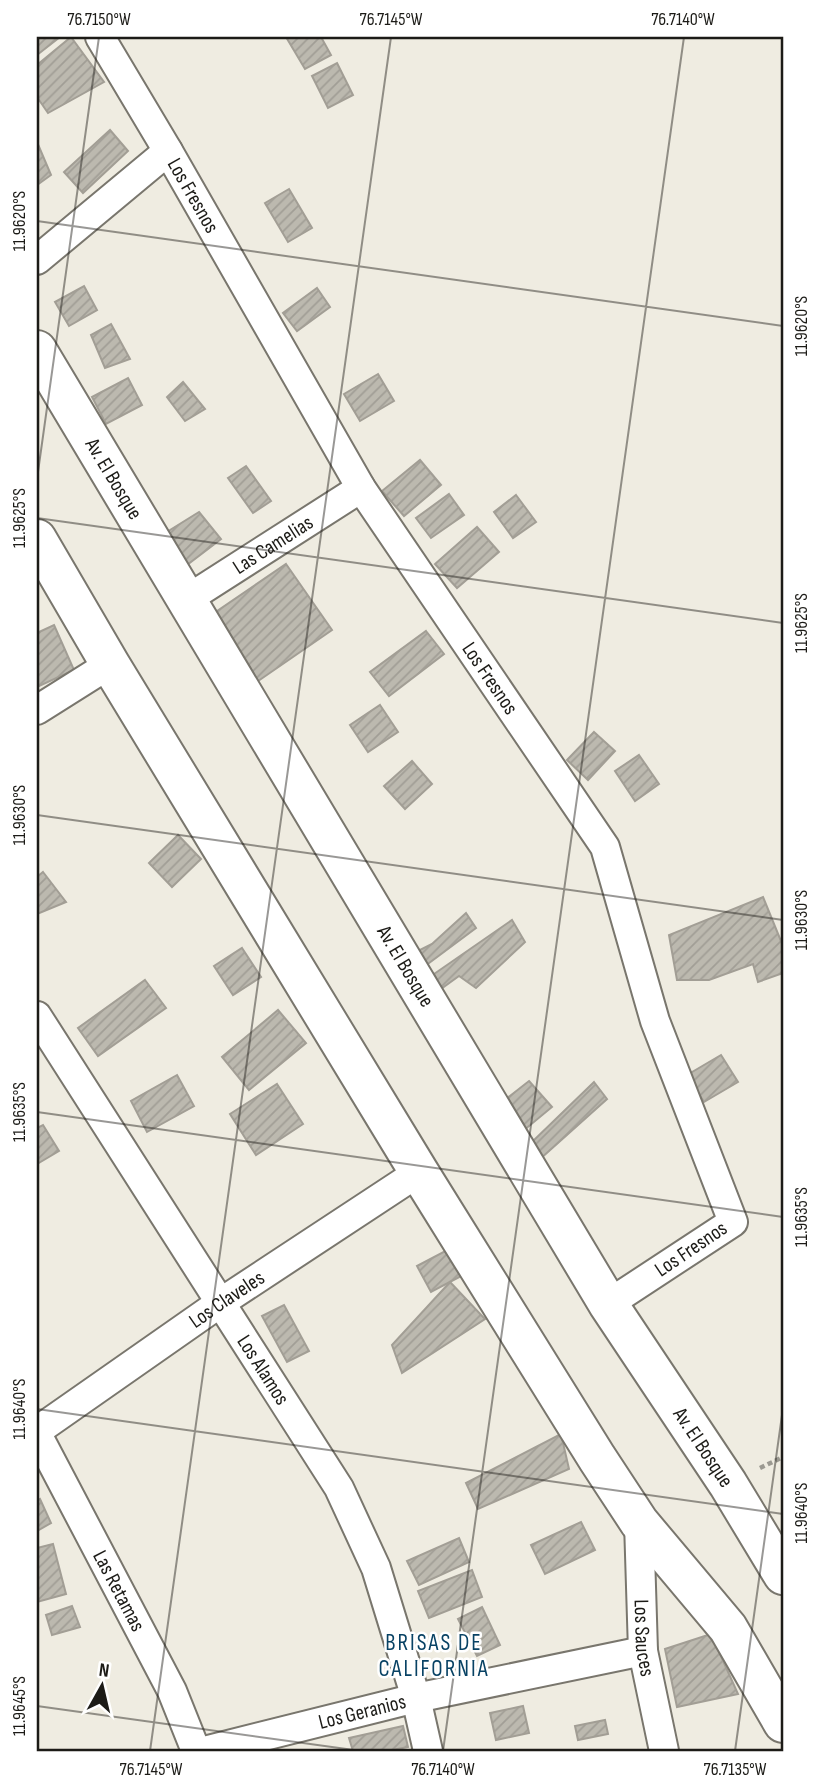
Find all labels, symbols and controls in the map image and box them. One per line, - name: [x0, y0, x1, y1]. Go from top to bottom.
- text: 76.7150°W: [67, 9, 131, 30]
- text: 76.7145°W: [360, 9, 423, 30]
- text: 76.7140°W: [651, 9, 715, 30]
- street label: Los Fresnos: [162, 154, 225, 237]
- text: 11.9620°S: [9, 190, 30, 251]
- text: 11.9620°S: [791, 295, 812, 356]
- street label: Av. El Bosque: [80, 433, 148, 524]
- text: 11.9625°S: [9, 488, 30, 548]
- street label: Las Camelias: [228, 510, 318, 579]
- text: 11.9625°S: [791, 593, 812, 653]
- street label: Los Fresnos: [457, 637, 524, 719]
- text: 11.9630°S: [9, 784, 30, 845]
- text: 11.9630°S: [791, 889, 812, 950]
- street label: Av. El Bosque: [371, 920, 440, 1011]
- text: 11.9635°S: [9, 1082, 30, 1142]
- text: 11.9635°S: [791, 1187, 812, 1247]
- street label: Los Fresnos: [650, 1216, 732, 1282]
- street label: Los Claveles: [184, 1265, 269, 1333]
- street label: Los Alamos: [232, 1330, 295, 1409]
- text: 11.9640°S: [9, 1378, 30, 1439]
- street label: Av. El Bosque: [667, 1402, 739, 1492]
- text: 11.9640°S: [791, 1482, 812, 1543]
- street label: Las Retamas: [88, 1546, 151, 1636]
- street label: Los Sauces: [629, 1599, 660, 1679]
- district label: BRISAS DE CALIFORNIA: [378, 1629, 490, 1683]
- north arrow: [66, 1652, 136, 1722]
- text: N: [98, 1659, 111, 1683]
- text: 11.9645°S: [9, 1676, 30, 1736]
- street label: Los Geranios: [316, 1689, 408, 1734]
- text: 76.7145°W: [120, 1759, 183, 1780]
- text: 76.7140°W: [411, 1759, 475, 1780]
- text: 76.7135°W: [704, 1759, 767, 1780]

